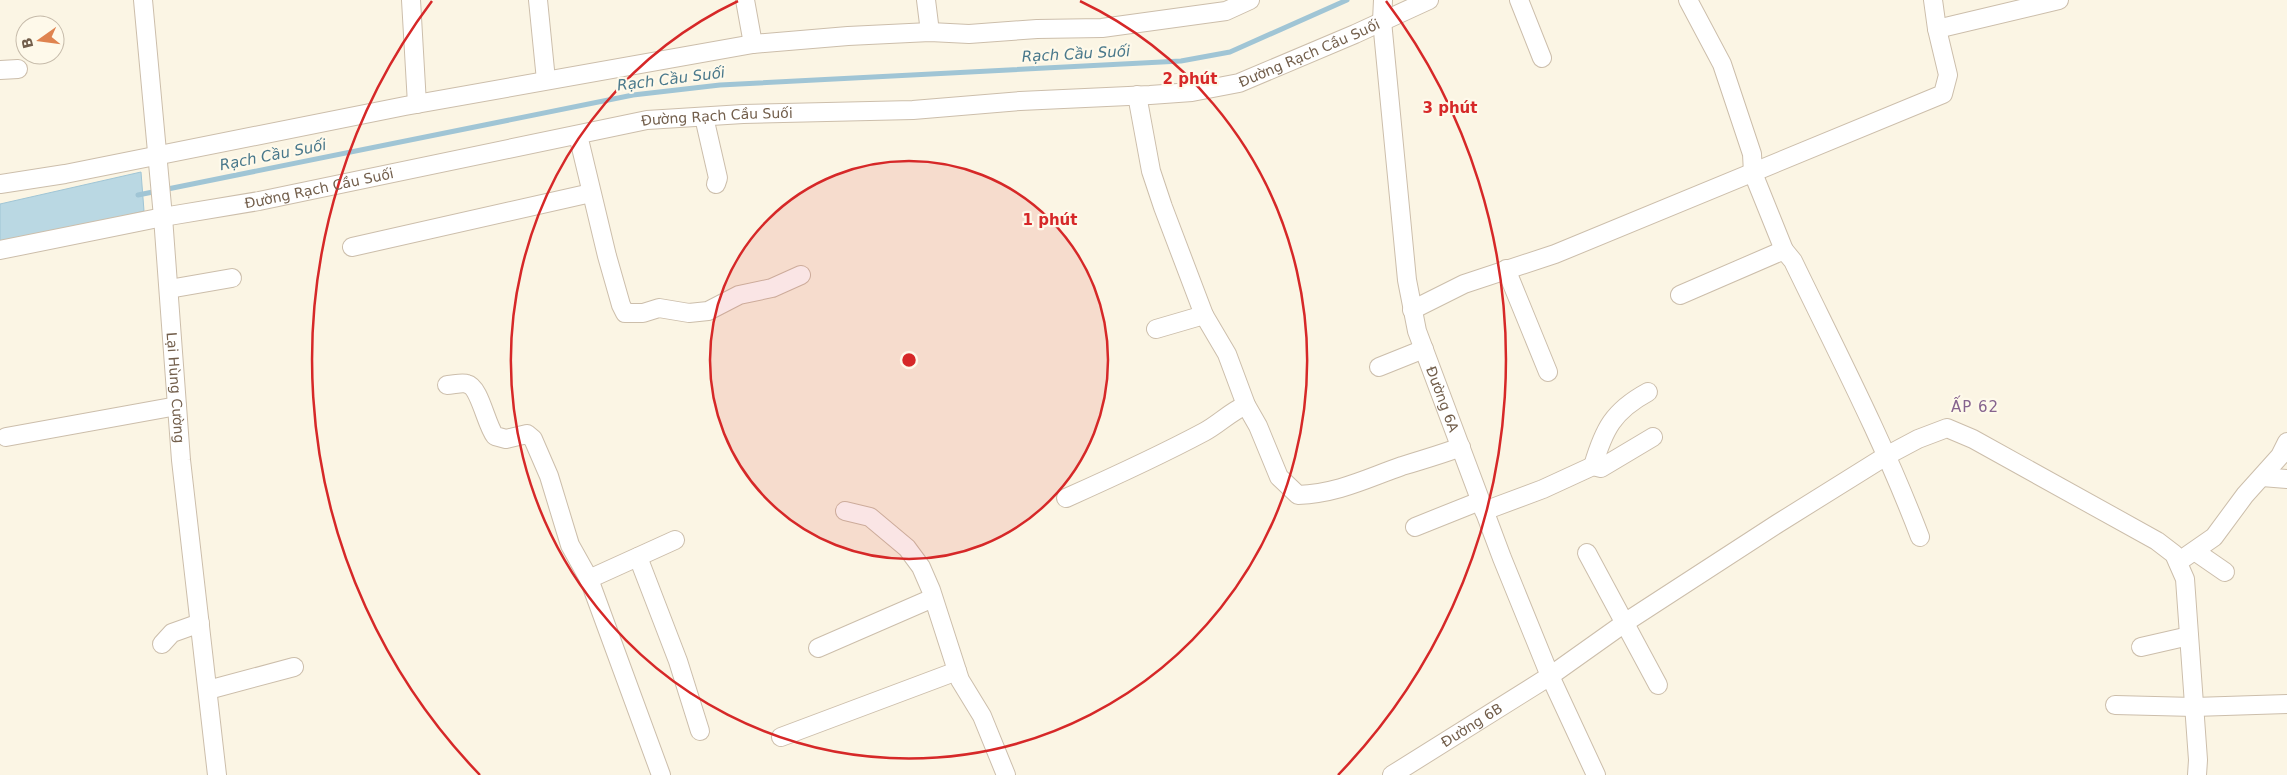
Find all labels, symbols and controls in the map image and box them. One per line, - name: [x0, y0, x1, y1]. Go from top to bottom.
- north arrow: [15, 15, 65, 65]
- street label: Đường Rạch Cầu Suối: [1236, 16, 1382, 90]
- text: B: [18, 36, 36, 50]
- water label: Rạch Cầu Suối: [1021, 42, 1131, 66]
- water label: Rạch Cầu Suối: [616, 63, 727, 95]
- text: 2 phút: [1163, 70, 1217, 88]
- text: 3 phút: [1423, 99, 1477, 117]
- street label: Đường Rạch Cầu Suối: [640, 105, 793, 129]
- water label: Rạch Cầu Suối: [218, 136, 329, 174]
- street label: Đường Rạch Cầu Suối: [243, 165, 395, 211]
- text: 1 phút: [1023, 211, 1077, 229]
- street label: Lại Hùng Cường: [164, 331, 188, 444]
- centre of rings: [900, 351, 918, 369]
- street label: Đường 6A: [1423, 364, 1462, 435]
- district label: ẤP 62: [1951, 395, 1999, 416]
- street label: Đường 6B: [1438, 700, 1505, 750]

